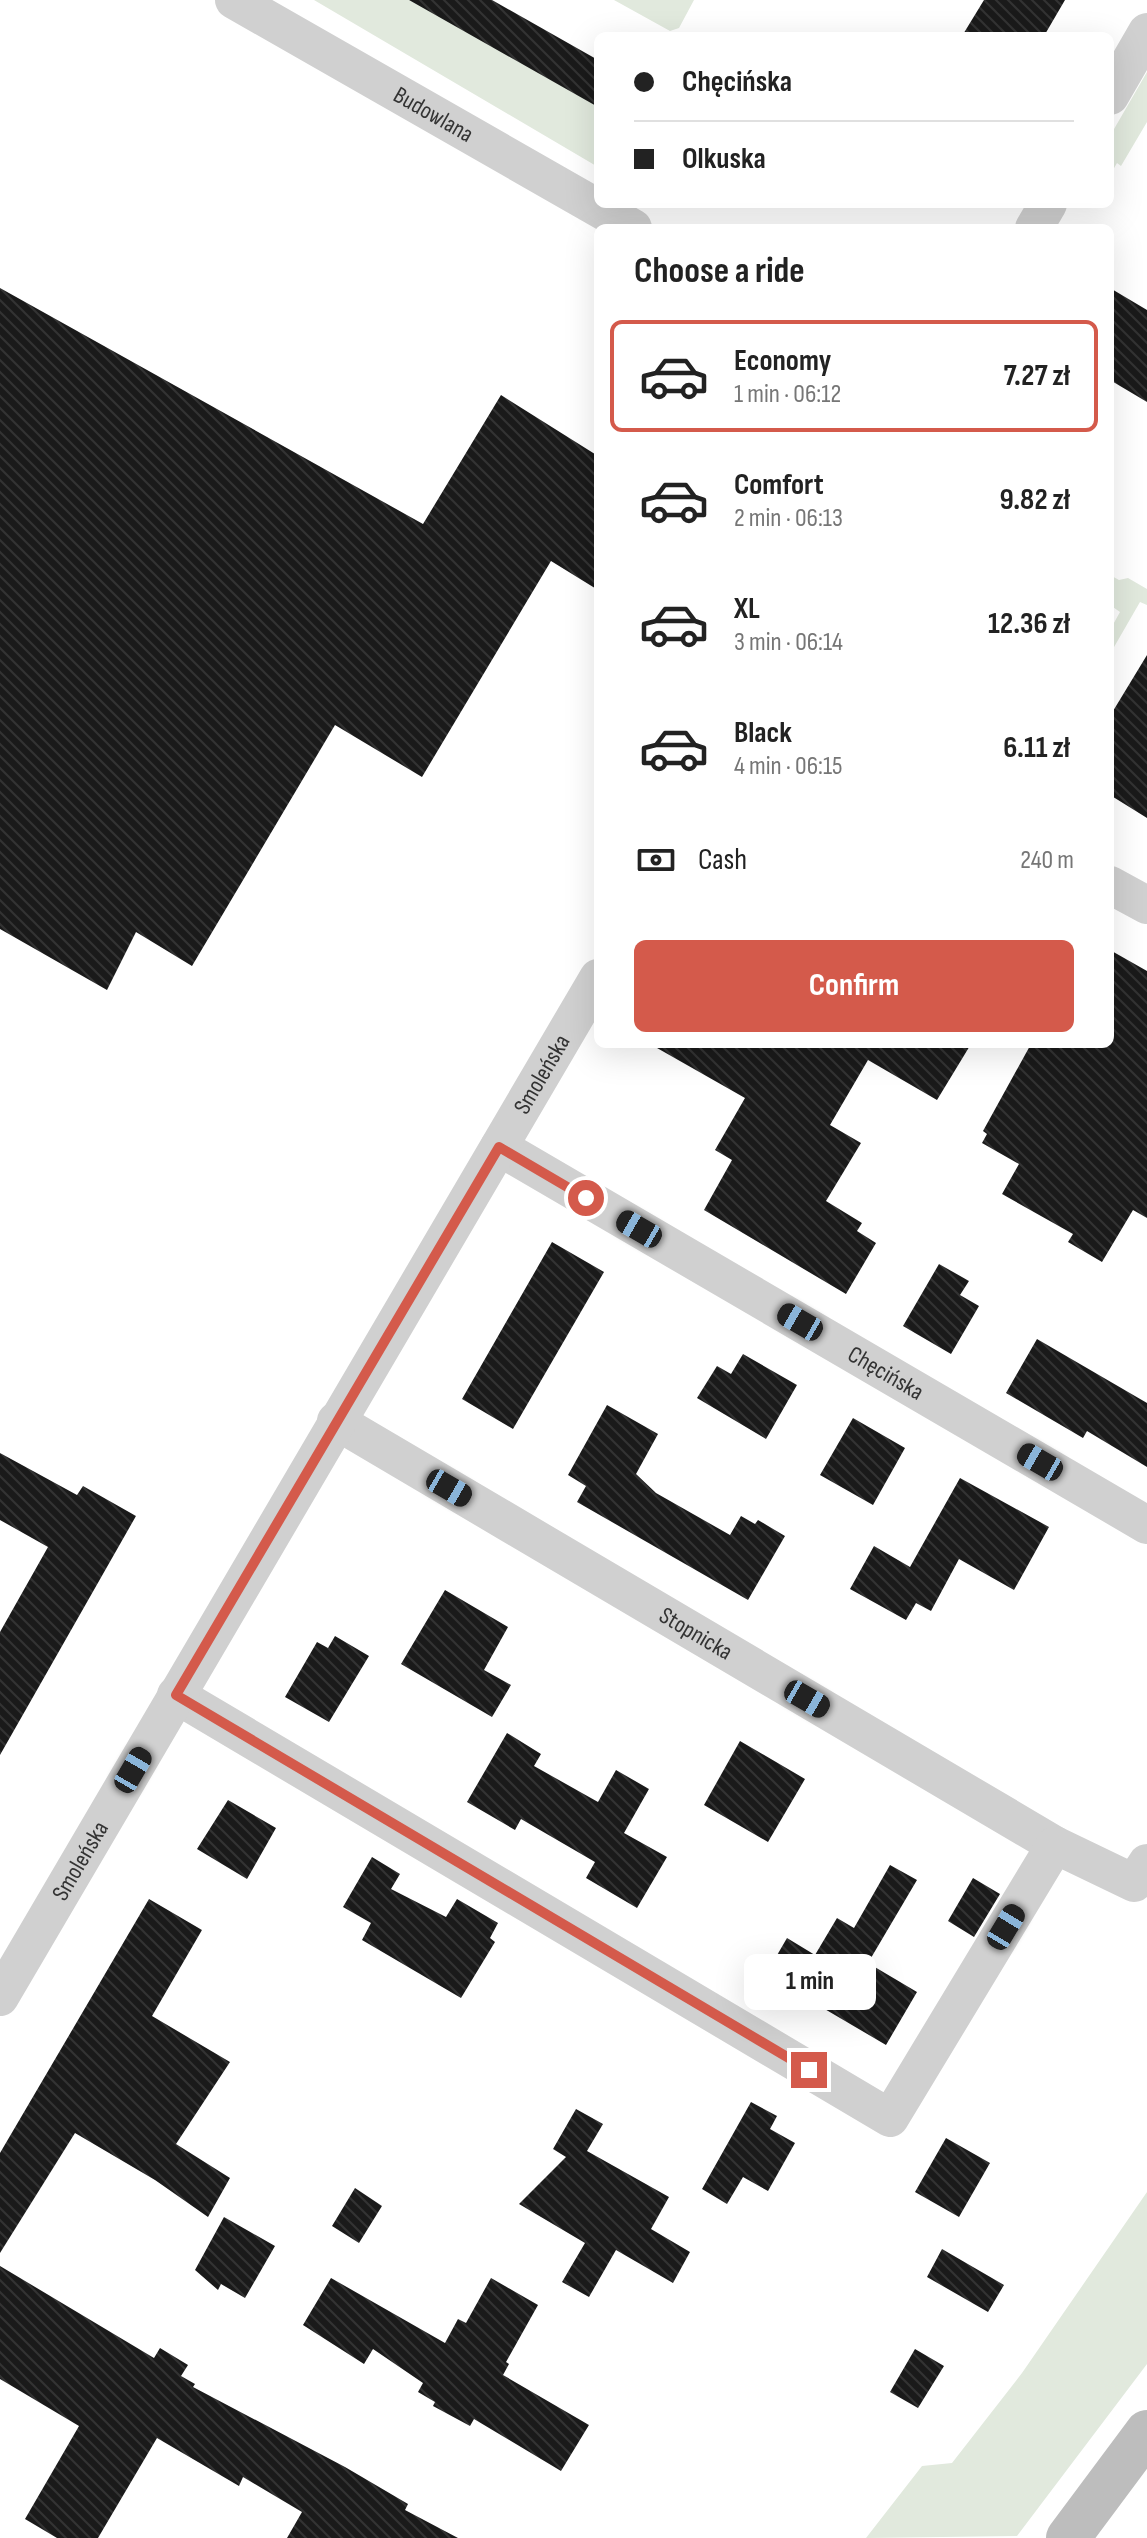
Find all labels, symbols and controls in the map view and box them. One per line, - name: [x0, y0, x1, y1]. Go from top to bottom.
- text: Chęcińska: [682, 64, 792, 100]
- street label: Budowlana: [389, 80, 479, 148]
- text: Olkuska: [682, 141, 766, 177]
- text: Choose a ride: [634, 250, 805, 293]
- icon: car: [638, 340, 710, 412]
- text: Economy: [734, 343, 831, 379]
- text: 7.27 zł: [1004, 358, 1070, 394]
- text: 1 min · 06:12: [734, 379, 841, 410]
- icon: car: [638, 464, 710, 536]
- text: Comfort: [734, 467, 824, 503]
- text: 9.82 zł: [1000, 482, 1070, 518]
- text: 2 min · 06:13: [734, 503, 843, 534]
- icon: car: [638, 588, 710, 660]
- text: XL: [734, 591, 760, 627]
- text: 12.36 zł: [988, 606, 1070, 642]
- text: 3 min · 06:14: [734, 627, 843, 658]
- icon: car: [638, 712, 710, 784]
- text: Black: [734, 715, 792, 751]
- text: 6.11 zł: [1003, 730, 1070, 766]
- text: 4 min · 06:15: [734, 751, 843, 782]
- icon: cash: [634, 838, 678, 882]
- text: Cash: [698, 842, 747, 878]
- text: 240 m: [1020, 845, 1074, 876]
- button: Confirm: [634, 940, 1074, 1032]
- street label: Smoleńska: [507, 1029, 576, 1119]
- route start: [568, 1180, 604, 1216]
- car: [612, 1207, 666, 1251]
- car: [773, 1300, 827, 1344]
- street label: Chęcińska: [843, 1339, 929, 1406]
- car: [1013, 1440, 1067, 1484]
- car: [422, 1466, 476, 1510]
- street label: Stopnicka: [654, 1600, 738, 1666]
- car: [780, 1677, 834, 1721]
- car: [111, 1743, 155, 1797]
- street label: Smoleńska: [45, 1816, 115, 1906]
- car: [983, 1900, 1029, 1954]
- callout: 1 min: [743, 1954, 875, 2010]
- text: 1 min: [786, 1966, 834, 1997]
- route end: [791, 2052, 827, 2088]

